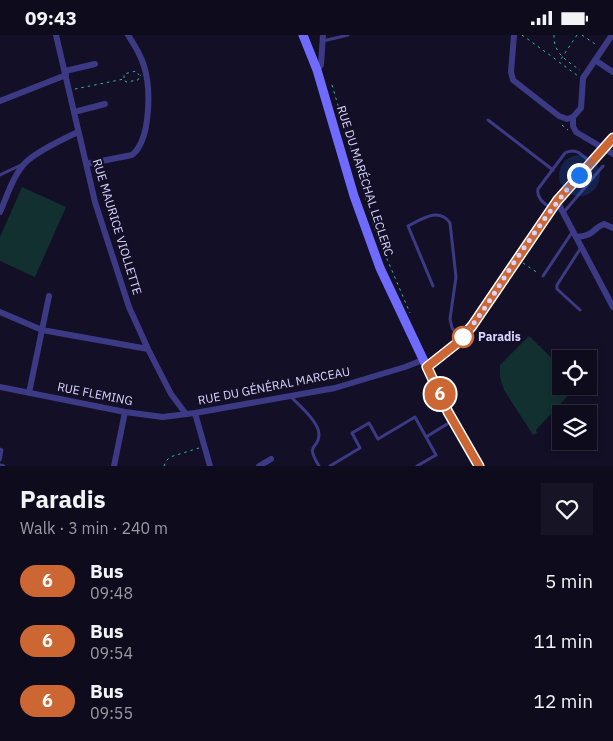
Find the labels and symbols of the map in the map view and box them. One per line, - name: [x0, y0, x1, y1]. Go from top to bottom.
- street label: RUE DU MARÉCHAL LECLERC: [334, 104, 397, 259]
- street label: RUE MAURICE VIOLLETTE: [90, 157, 145, 297]
- your location: [567, 163, 592, 188]
- marker: Paradis: [452, 326, 474, 348]
- place label: Paradis: [478, 329, 521, 344]
- street label: RUE DU GÉNÉRAL MARCEAU: [197, 363, 351, 408]
- line badge: 6: [424, 378, 456, 410]
- street label: RUE FLEMING: [56, 379, 134, 408]

